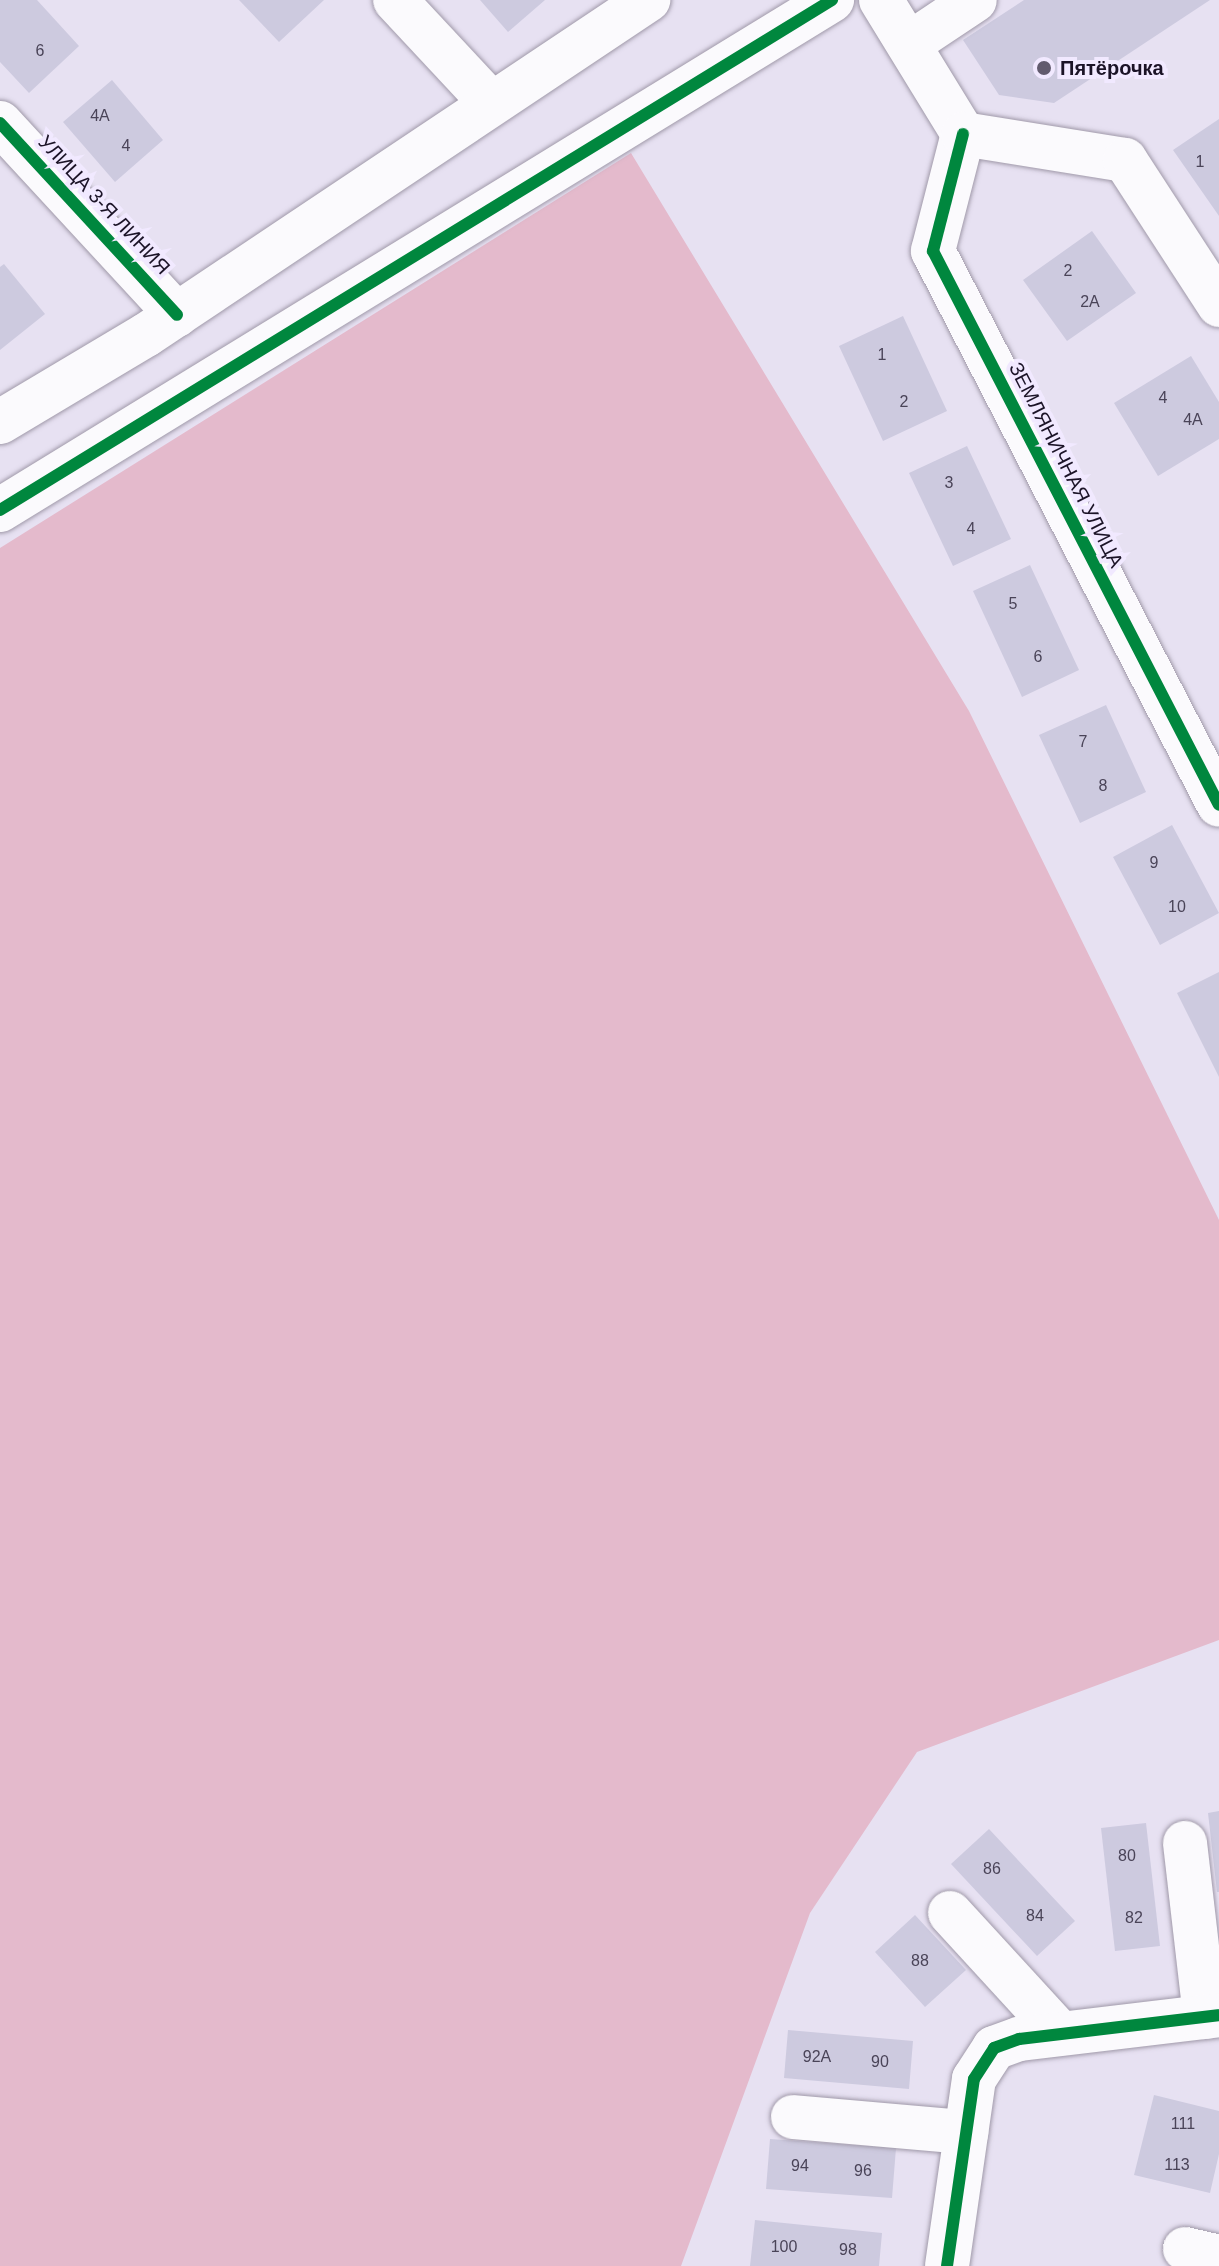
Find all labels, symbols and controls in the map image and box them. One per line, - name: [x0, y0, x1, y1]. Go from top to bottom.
- house number: 6: [36, 41, 44, 61]
- place label: Пятёрочка: [1060, 56, 1164, 80]
- marker: Пятёрочка: [1035, 59, 1053, 77]
- house number: 4А: [90, 106, 110, 126]
- street label: УЛИЦА 3-Я ЛИНИЯ: [33, 130, 175, 280]
- house number: 4: [122, 136, 130, 156]
- house number: 1: [1196, 152, 1204, 172]
- house number: 2: [1064, 261, 1072, 281]
- house number: 2А: [1080, 292, 1100, 312]
- house number: 1: [878, 345, 886, 365]
- street label: ЗЕМЛЯНИЧНАЯ УЛИЦА: [1004, 358, 1128, 572]
- house number: 4: [1159, 388, 1167, 408]
- house number: 2: [900, 392, 908, 412]
- house number: 4А: [1183, 410, 1203, 430]
- house number: 3: [945, 473, 953, 493]
- house number: 4: [967, 519, 975, 539]
- house number: 5: [1009, 594, 1017, 614]
- house number: 6: [1034, 647, 1042, 667]
- house number: 7: [1079, 732, 1087, 752]
- house number: 8: [1099, 776, 1107, 796]
- house number: 9: [1150, 853, 1158, 873]
- house number: 10: [1168, 897, 1186, 917]
- house number: 80: [1118, 1846, 1136, 1866]
- house number: 86: [983, 1859, 1001, 1879]
- house number: 84: [1026, 1906, 1044, 1926]
- house number: 82: [1125, 1908, 1143, 1928]
- house number: 88: [911, 1951, 929, 1971]
- house number: 92А: [803, 2047, 831, 2067]
- house number: 90: [871, 2052, 889, 2072]
- house number: 111: [1171, 2114, 1195, 2134]
- house number: 113: [1164, 2155, 1190, 2175]
- house number: 94: [791, 2156, 809, 2176]
- house number: 96: [854, 2161, 872, 2181]
- house number: 100: [771, 2237, 797, 2257]
- house number: 98: [839, 2240, 857, 2260]

